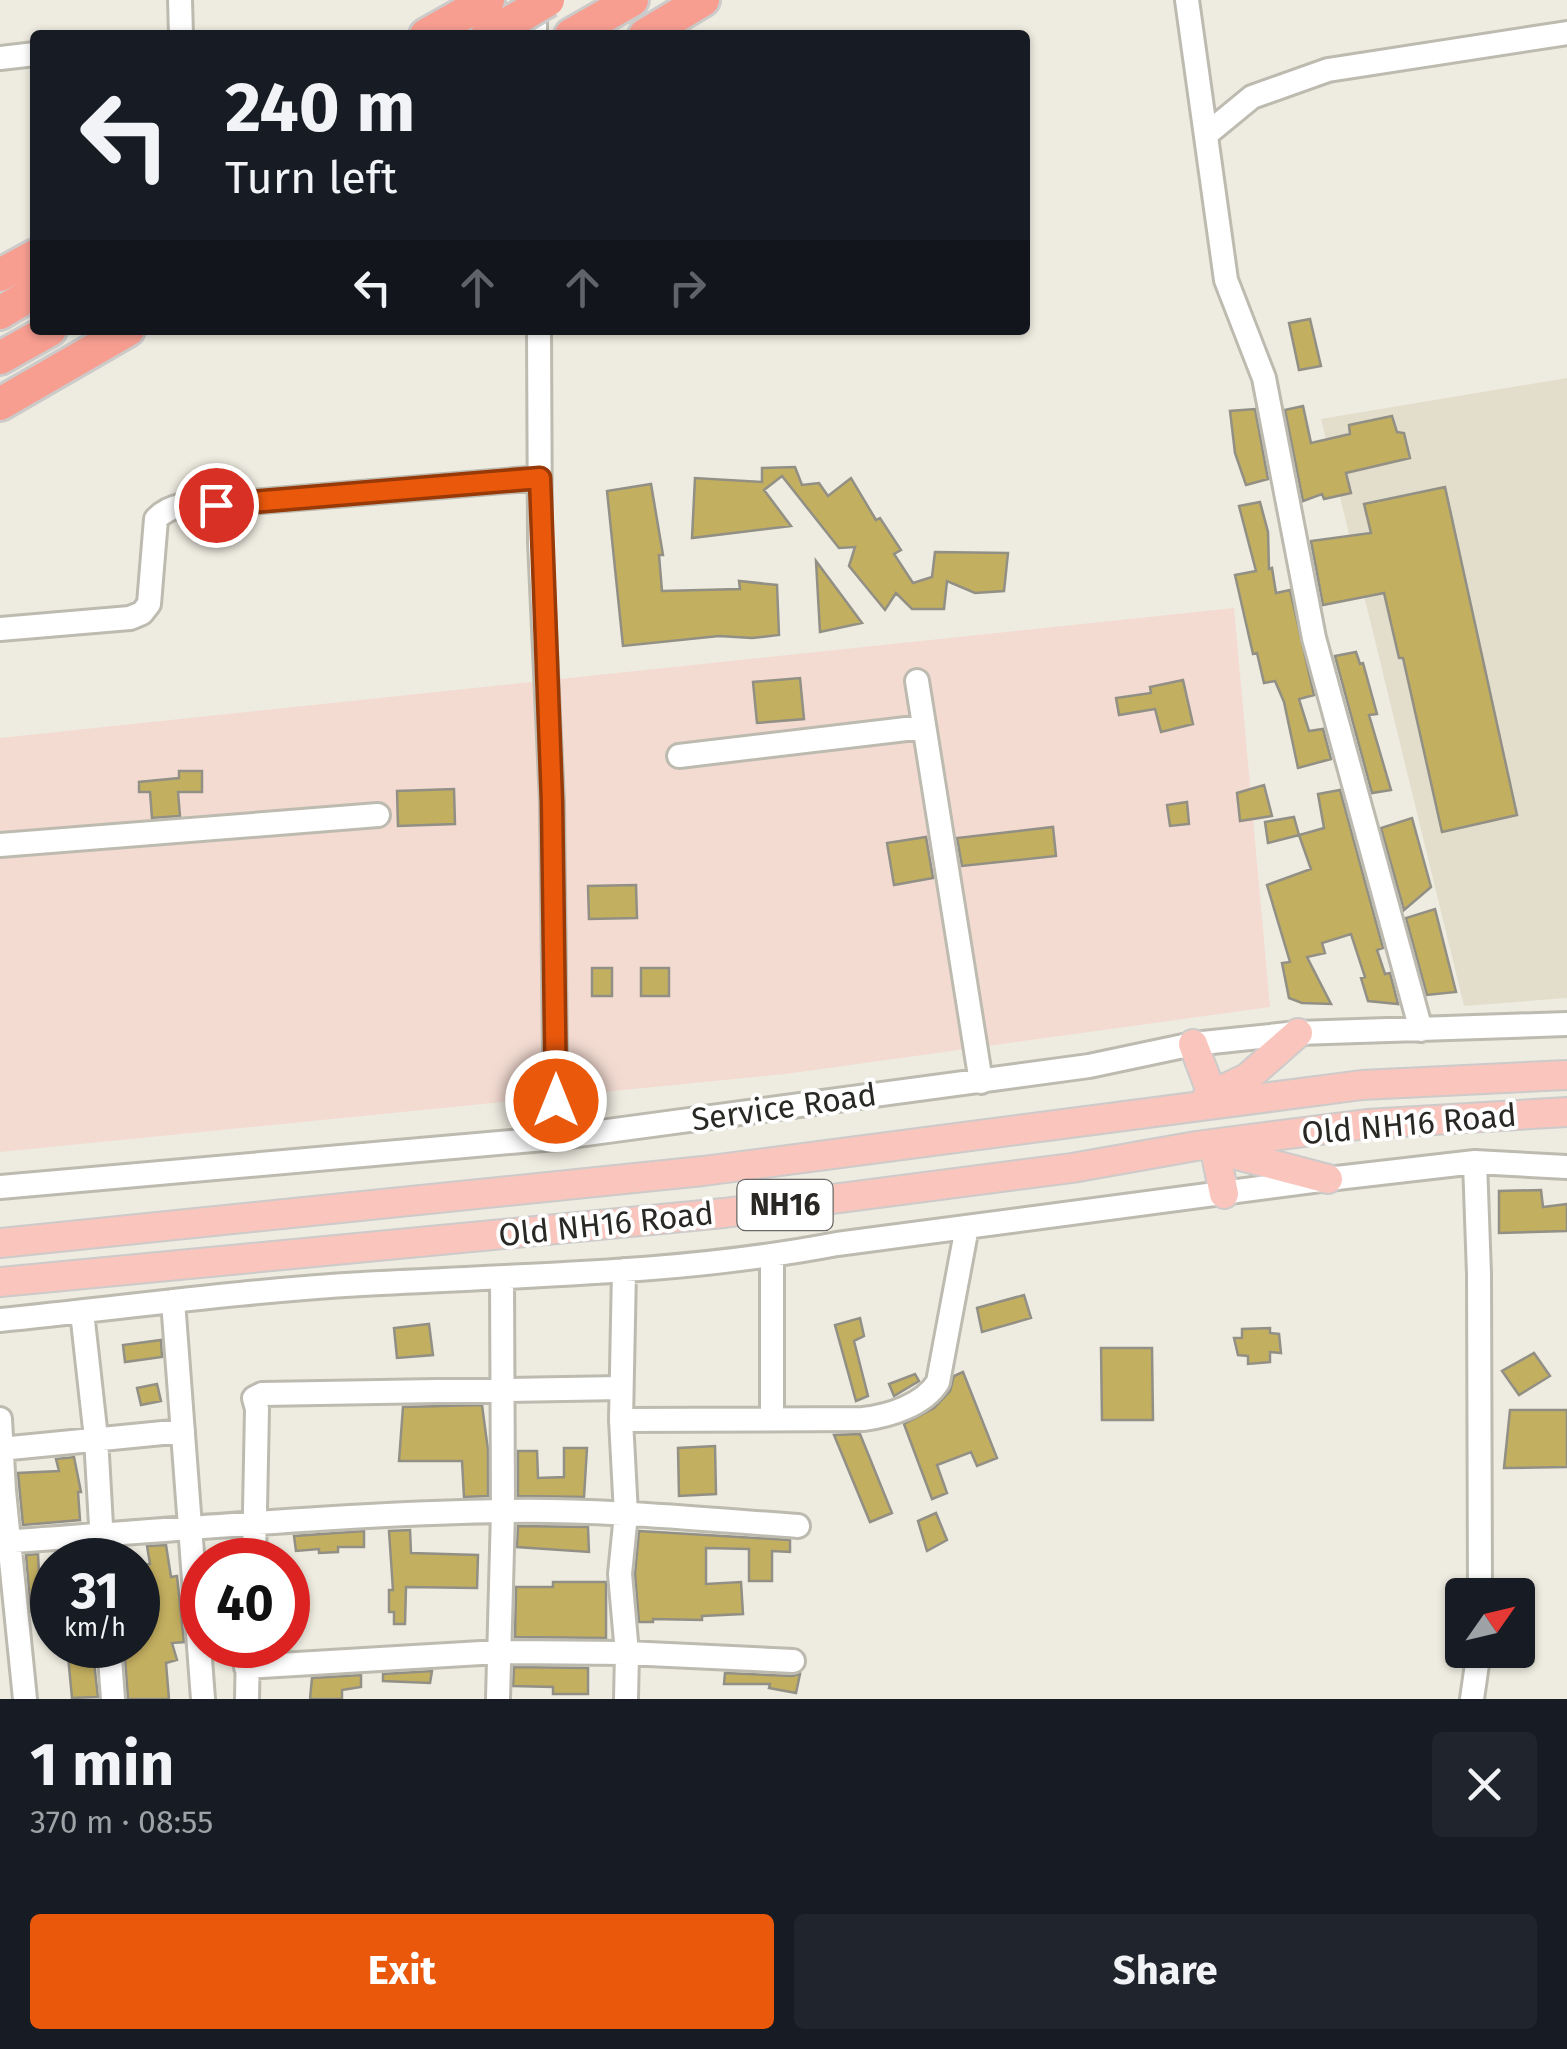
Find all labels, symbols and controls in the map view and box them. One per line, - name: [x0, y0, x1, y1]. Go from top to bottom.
- text: 240 m: [225, 66, 415, 150]
- icon: left: [60, 70, 190, 200]
- text: Turn left: [225, 151, 397, 205]
- icon: left: [345, 260, 400, 315]
- icon: ahead: [450, 260, 505, 315]
- icon: ahead: [555, 260, 610, 315]
- icon: right: [660, 260, 715, 315]
- pin: [174, 463, 259, 548]
- icon: arrive: [189, 478, 244, 533]
- position arrow: [504, 1049, 608, 1153]
- street label: Service Road: [689, 1075, 879, 1139]
- street label: Old NH16 Road: [1300, 1096, 1518, 1152]
- road number: NH16: [738, 1180, 832, 1230]
- street label: Old NH16 Road: [497, 1194, 715, 1254]
- speed limit sign: 40: [180, 1538, 310, 1668]
- text: 31: [71, 1561, 119, 1621]
- north arrow: [1445, 1578, 1535, 1668]
- map controls: [1445, 1578, 1535, 1668]
- text: km/h: [64, 1613, 126, 1643]
- text: 1 min: [30, 1729, 174, 1801]
- button: close: [1432, 1732, 1537, 1837]
- text: 370 m · 08:55: [30, 1803, 213, 1841]
- button: Exit: [30, 1914, 774, 2029]
- button: Share: [794, 1914, 1537, 2029]

